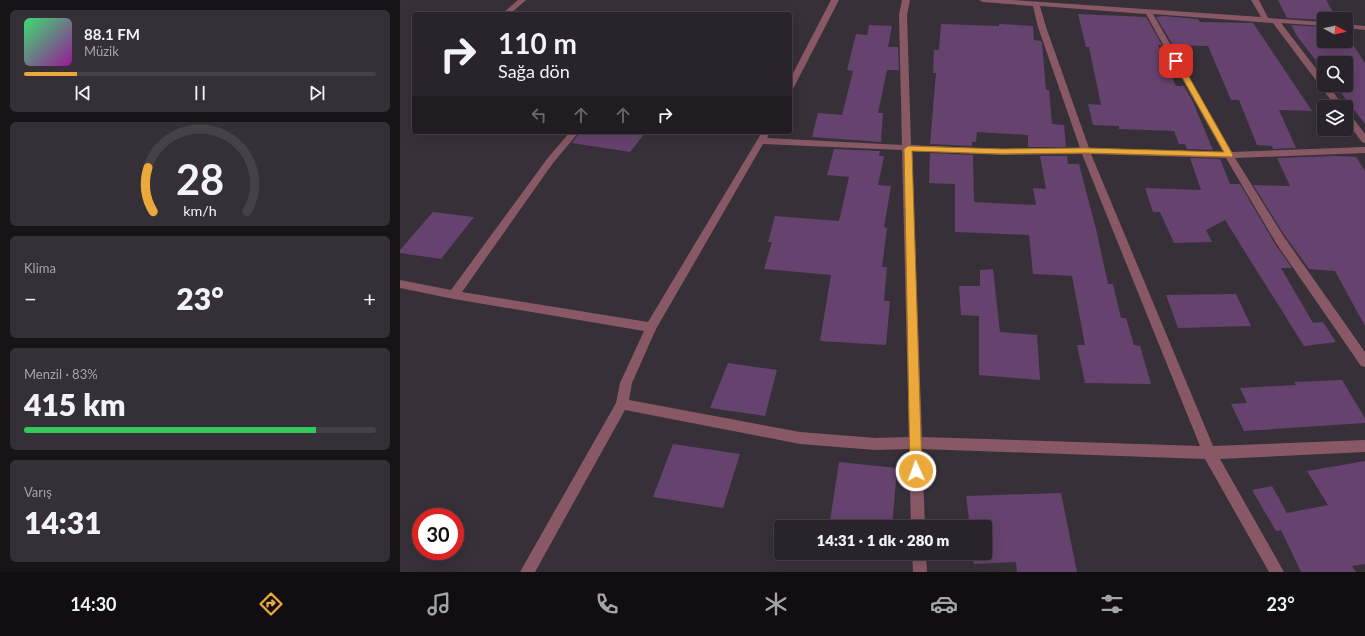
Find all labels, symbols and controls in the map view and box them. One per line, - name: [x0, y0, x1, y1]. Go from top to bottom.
- north arrow: [1317, 12, 1353, 48]
- map controls: [1317, 12, 1353, 136]
- text: 88.1 FM: [84, 25, 140, 43]
- text: 110 m: [498, 26, 577, 60]
- icon: right: [432, 28, 484, 80]
- text: Müzik: [84, 43, 119, 59]
- pin: [1159, 44, 1193, 78]
- icon: arrive: [1165, 50, 1187, 72]
- button: search: [1317, 56, 1353, 92]
- text: Sağa dön: [498, 60, 570, 82]
- icon: previous: [72, 82, 94, 104]
- icon: pause: [189, 82, 211, 104]
- icon: next: [306, 82, 328, 104]
- button: layers: [1317, 100, 1353, 136]
- icon: left: [528, 104, 550, 126]
- icon: ahead: [570, 104, 592, 126]
- icon: ahead: [612, 104, 634, 126]
- icon: right: [654, 104, 676, 126]
- text: 28: [176, 154, 224, 204]
- text: km/h: [183, 202, 217, 219]
- text: Klima: [24, 260, 56, 276]
- text: 23°: [176, 280, 224, 316]
- text: −: [24, 285, 37, 312]
- text: +: [363, 285, 376, 312]
- text: Menzil · 83%: [24, 366, 98, 382]
- text: 415 km: [24, 386, 125, 422]
- position arrow: [895, 450, 937, 492]
- text: Varış: [24, 484, 52, 500]
- text: 14:31: [24, 504, 102, 540]
- speed limit sign: 30: [412, 508, 464, 560]
- text: 14:31 · 1 dk · 280 m: [817, 531, 949, 549]
- icon: directions: [257, 590, 285, 618]
- icon: music: [425, 590, 453, 618]
- icon: phone: [593, 590, 621, 618]
- icon: climate: [762, 590, 790, 618]
- icon: car: [930, 590, 958, 618]
- icon: filters: [1098, 590, 1126, 618]
- text: 14:30: [70, 593, 117, 615]
- text: 23°: [1266, 593, 1295, 615]

